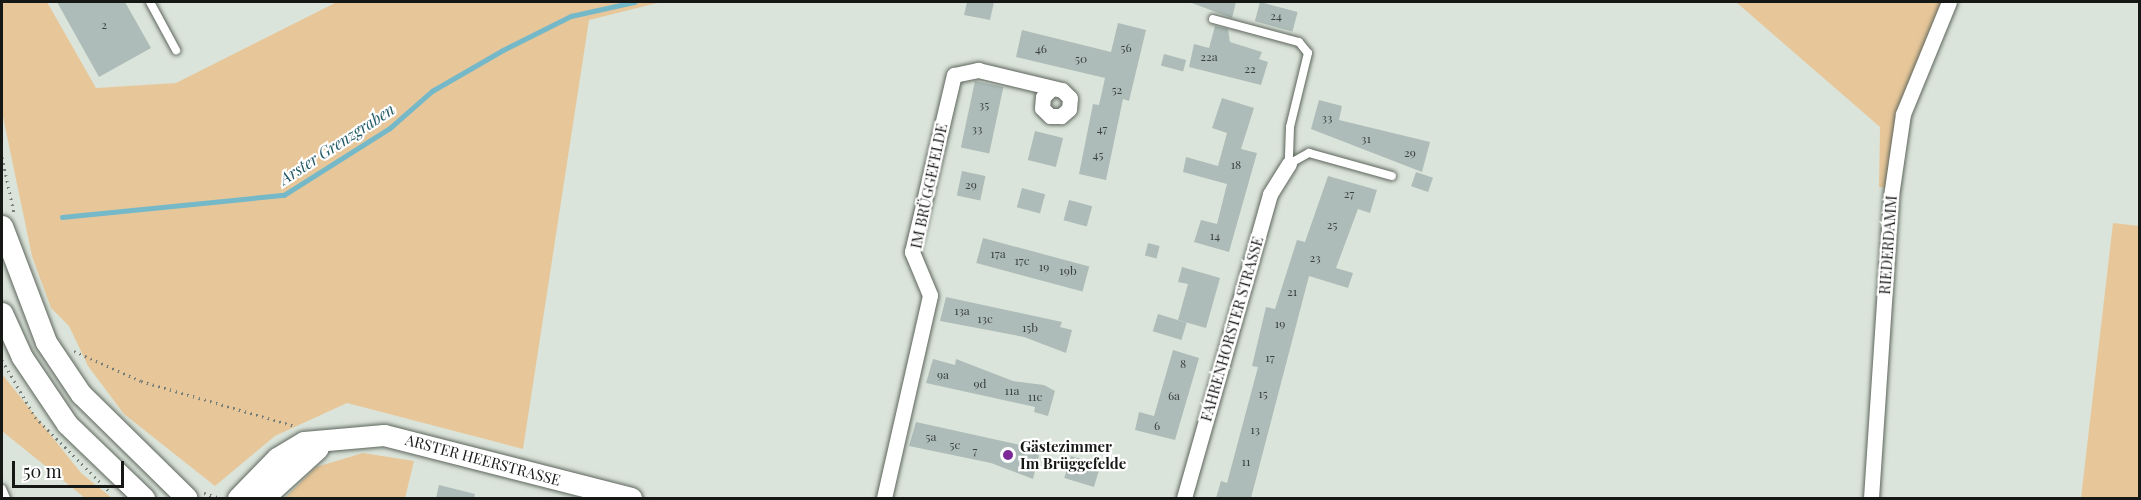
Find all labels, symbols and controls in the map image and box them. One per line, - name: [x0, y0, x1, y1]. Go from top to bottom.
- house number: 24: [1270, 9, 1282, 23]
- house number: 2: [101, 18, 107, 32]
- house number: 56: [1120, 41, 1132, 55]
- house number: 46: [1035, 42, 1047, 56]
- house number: 22a: [1200, 50, 1218, 64]
- house number: 50: [1075, 52, 1087, 66]
- house number: 22: [1244, 62, 1256, 76]
- house number: 52: [1112, 83, 1122, 97]
- house number: 35: [979, 98, 989, 112]
- water label: Arster Grenzgraben: [276, 100, 398, 188]
- house number: 33: [1322, 111, 1332, 125]
- street label: IM BRÜGGEFELDE: [907, 122, 951, 250]
- house number: 33: [972, 122, 982, 136]
- house number: 47: [1097, 122, 1107, 136]
- house number: 31: [1361, 132, 1371, 146]
- house number: 29: [1404, 146, 1416, 160]
- house number: 45: [1093, 148, 1103, 162]
- house number: 18: [1231, 158, 1241, 172]
- house number: 29: [965, 178, 977, 192]
- house number: 27: [1344, 187, 1354, 201]
- street label: RIEDERDAMM: [1876, 195, 1900, 295]
- house number: 25: [1327, 218, 1337, 232]
- house number: 14: [1210, 229, 1220, 243]
- street label: FAHRENHORSTER STRASSE: [1197, 234, 1267, 424]
- house number: 17a: [990, 247, 1006, 261]
- house number: 23: [1309, 251, 1321, 265]
- house number: 17c: [1014, 254, 1030, 268]
- house number: 19: [1039, 260, 1049, 274]
- house number: 19b: [1059, 264, 1077, 278]
- house number: 21: [1287, 285, 1297, 299]
- house number: 13a: [954, 304, 970, 318]
- house number: 13c: [977, 312, 993, 326]
- house number: 19: [1275, 317, 1285, 331]
- house number: 15b: [1022, 321, 1038, 335]
- house number: 17: [1265, 351, 1275, 365]
- house number: 8: [1180, 357, 1186, 371]
- house number: 9a: [937, 368, 949, 382]
- house number: 9d: [973, 377, 987, 391]
- house number: 11a: [1005, 384, 1019, 398]
- house number: 15: [1258, 387, 1268, 401]
- house number: 6a: [1168, 389, 1180, 403]
- house number: 11c: [1028, 390, 1042, 404]
- house number: 6: [1154, 419, 1160, 433]
- house number: 13: [1250, 423, 1260, 437]
- house number: 5a: [926, 430, 936, 444]
- street label: ARSTER HEERSTRASSE: [403, 431, 563, 489]
- place label: Gästezimmer Im Brüggefelde: [1020, 437, 1126, 472]
- house number: 5c: [950, 438, 960, 452]
- house number: 7: [973, 444, 977, 458]
- marker: Gästezimmer Im Brüggefelde: [1001, 448, 1015, 462]
- scale bar: [15, 449, 128, 487]
- house number: 11: [1242, 455, 1250, 469]
- text: 50 m: [23, 459, 62, 483]

